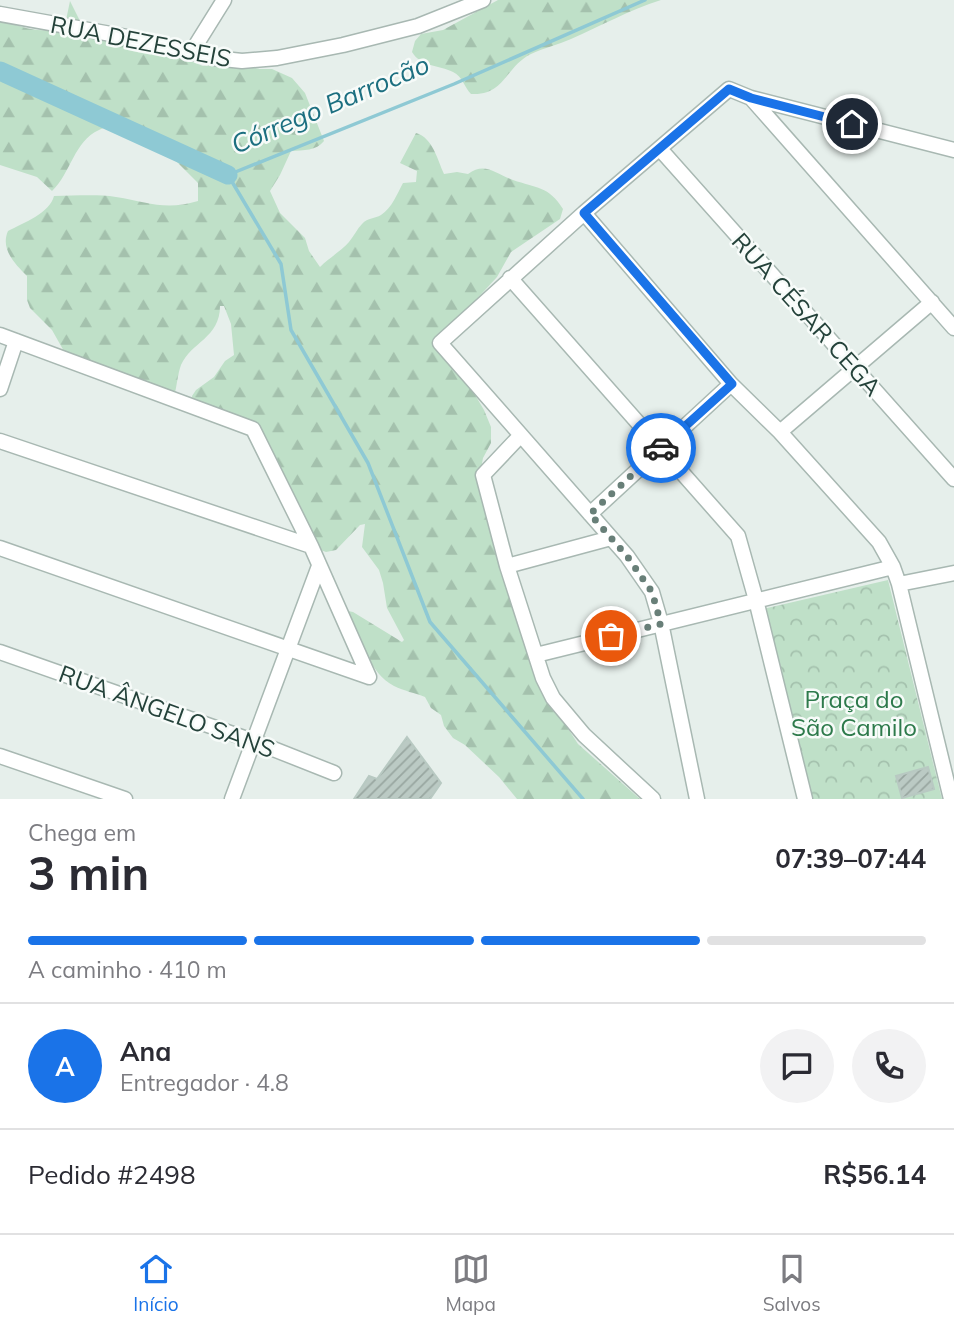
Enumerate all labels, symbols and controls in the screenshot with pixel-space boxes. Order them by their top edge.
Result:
street label: RUA DEZESSEIS [48,9,234,73]
water label: Córrego Barrocão [226,47,434,161]
pin [822,94,882,154]
icon: home [833,105,871,143]
street label: RUA CÉSAR CEGA [726,226,888,402]
courier [626,413,696,483]
icon: car [642,429,680,467]
pin [581,606,641,666]
icon: bag [592,617,630,655]
street label: RUA ÂNGELO SANS [55,658,279,764]
park label: Praça do São Camilo [791,684,917,742]
text: Chega em [28,818,136,847]
text: 07:39–07:44 [775,842,926,875]
text: 3 min [28,844,149,902]
text: A caminho · 410 m [28,955,227,984]
button: chat [760,1029,834,1103]
button: phone [852,1029,926,1103]
text: Ana [120,1035,171,1068]
text: A [55,1050,75,1083]
text: Entregador · 4.8 [120,1068,289,1097]
text: Pedido #2498 [28,1158,196,1191]
text: R$56.14 [823,1158,926,1191]
tab: Início [133,1250,179,1316]
tab: Mapa [445,1250,496,1316]
tab: Salvos [763,1250,821,1316]

